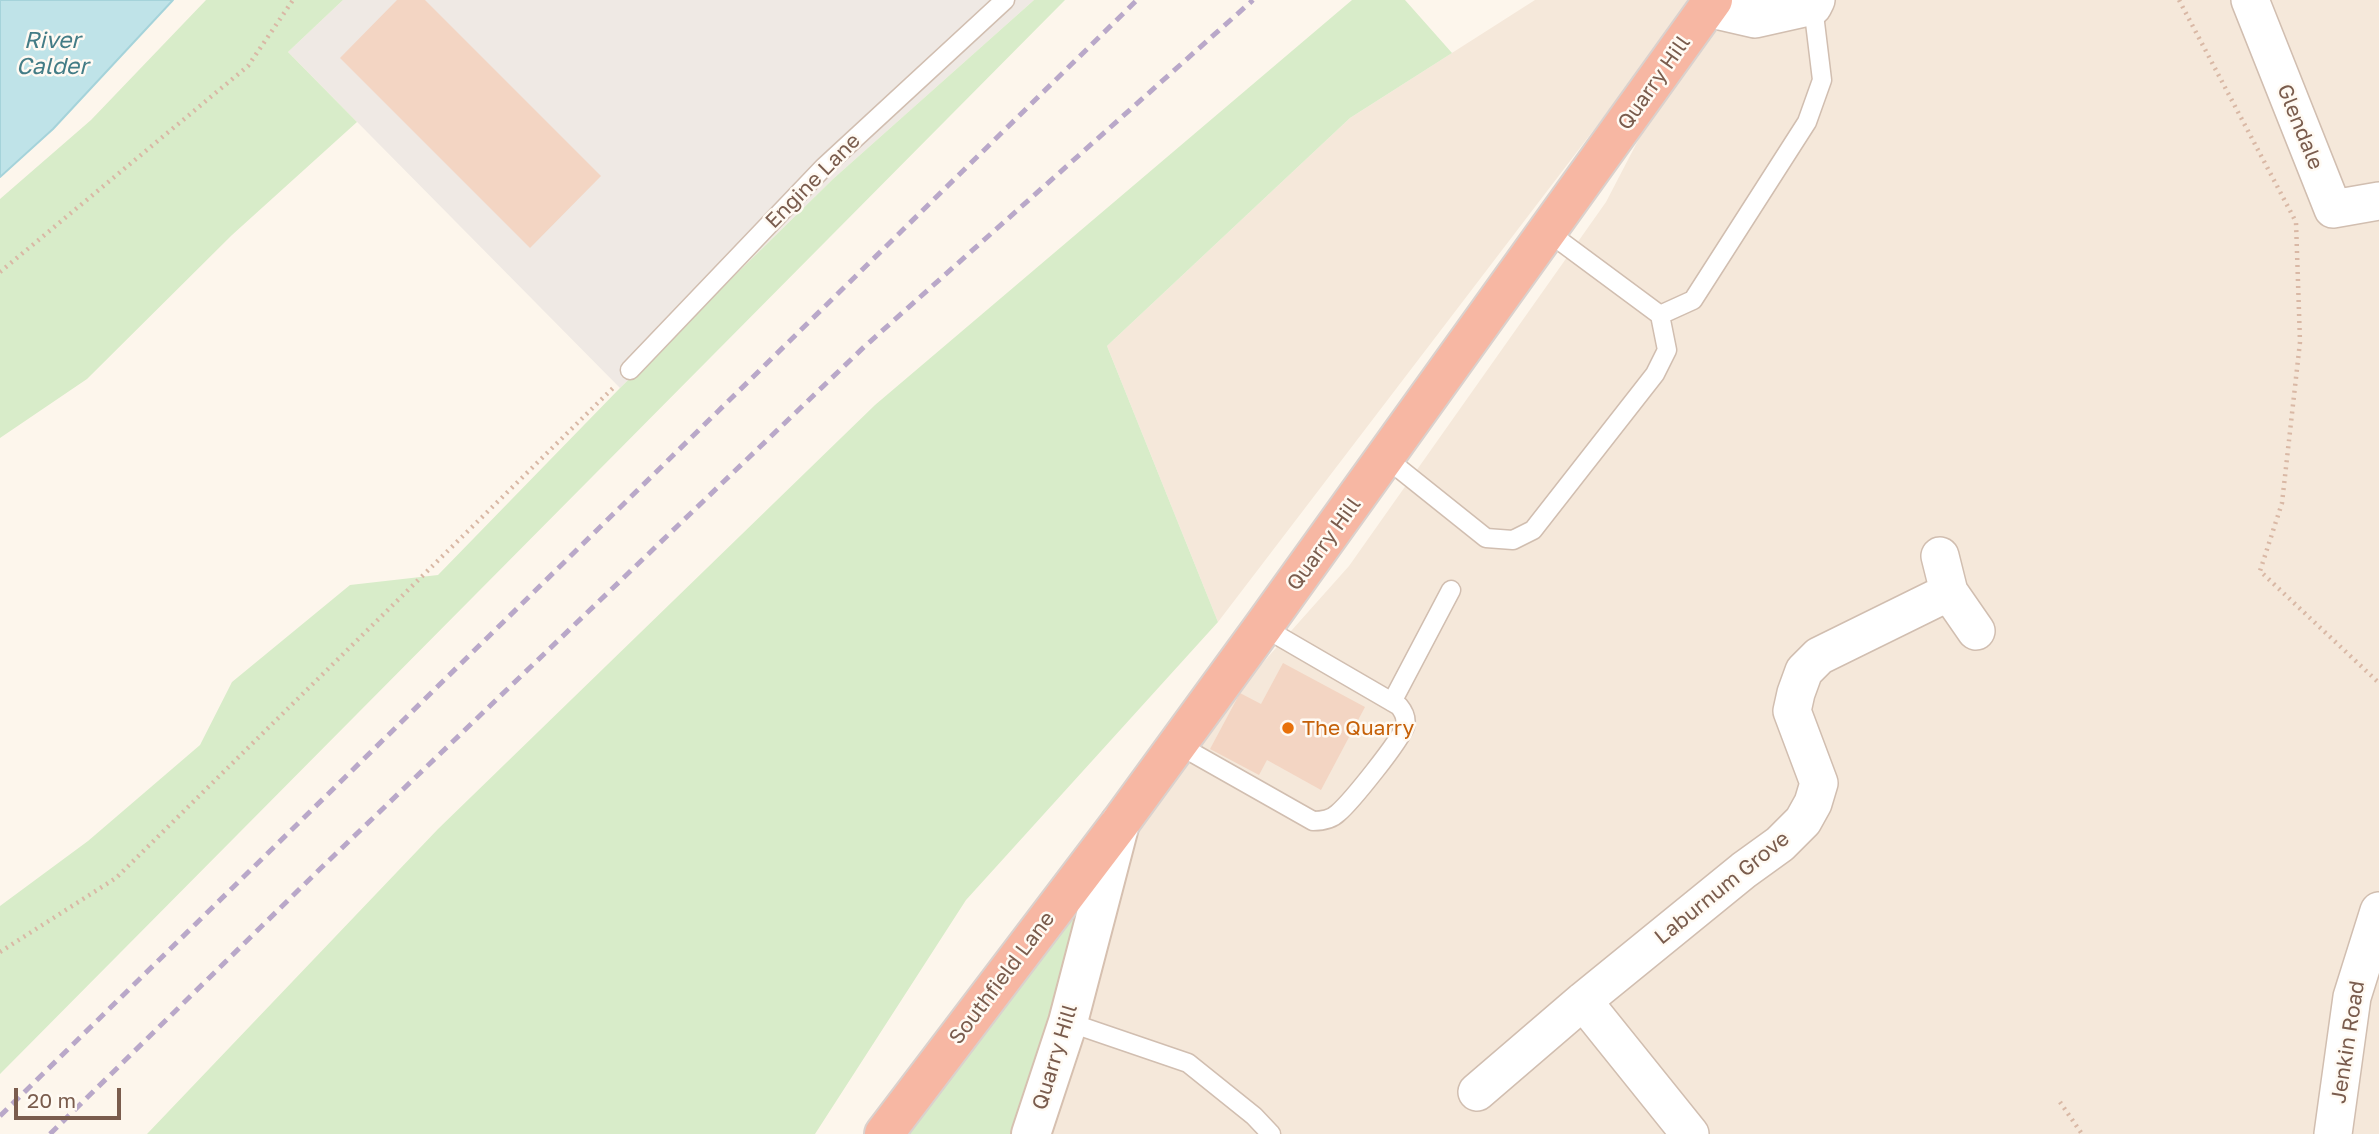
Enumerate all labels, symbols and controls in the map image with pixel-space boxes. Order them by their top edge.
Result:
water label: River Calder [16,27,88,81]
street label: Quarry Hill [1612,31,1696,135]
street label: Glendale [2271,81,2329,173]
street label: Engine Lane [760,128,866,234]
street label: Quarry Hill [1282,492,1366,596]
place label: The Quarry [1302,715,1414,741]
marker: The Quarry [1280,720,1296,736]
street label: Laburnum Grove [1650,826,1794,950]
street label: Southfield Lane [944,907,1060,1049]
street label: Jenkin Road [2326,979,2370,1105]
street label: Quarry Hill [1027,1001,1083,1113]
scale bar [18,1074,124,1118]
text: 20 m [27,1087,76,1113]

